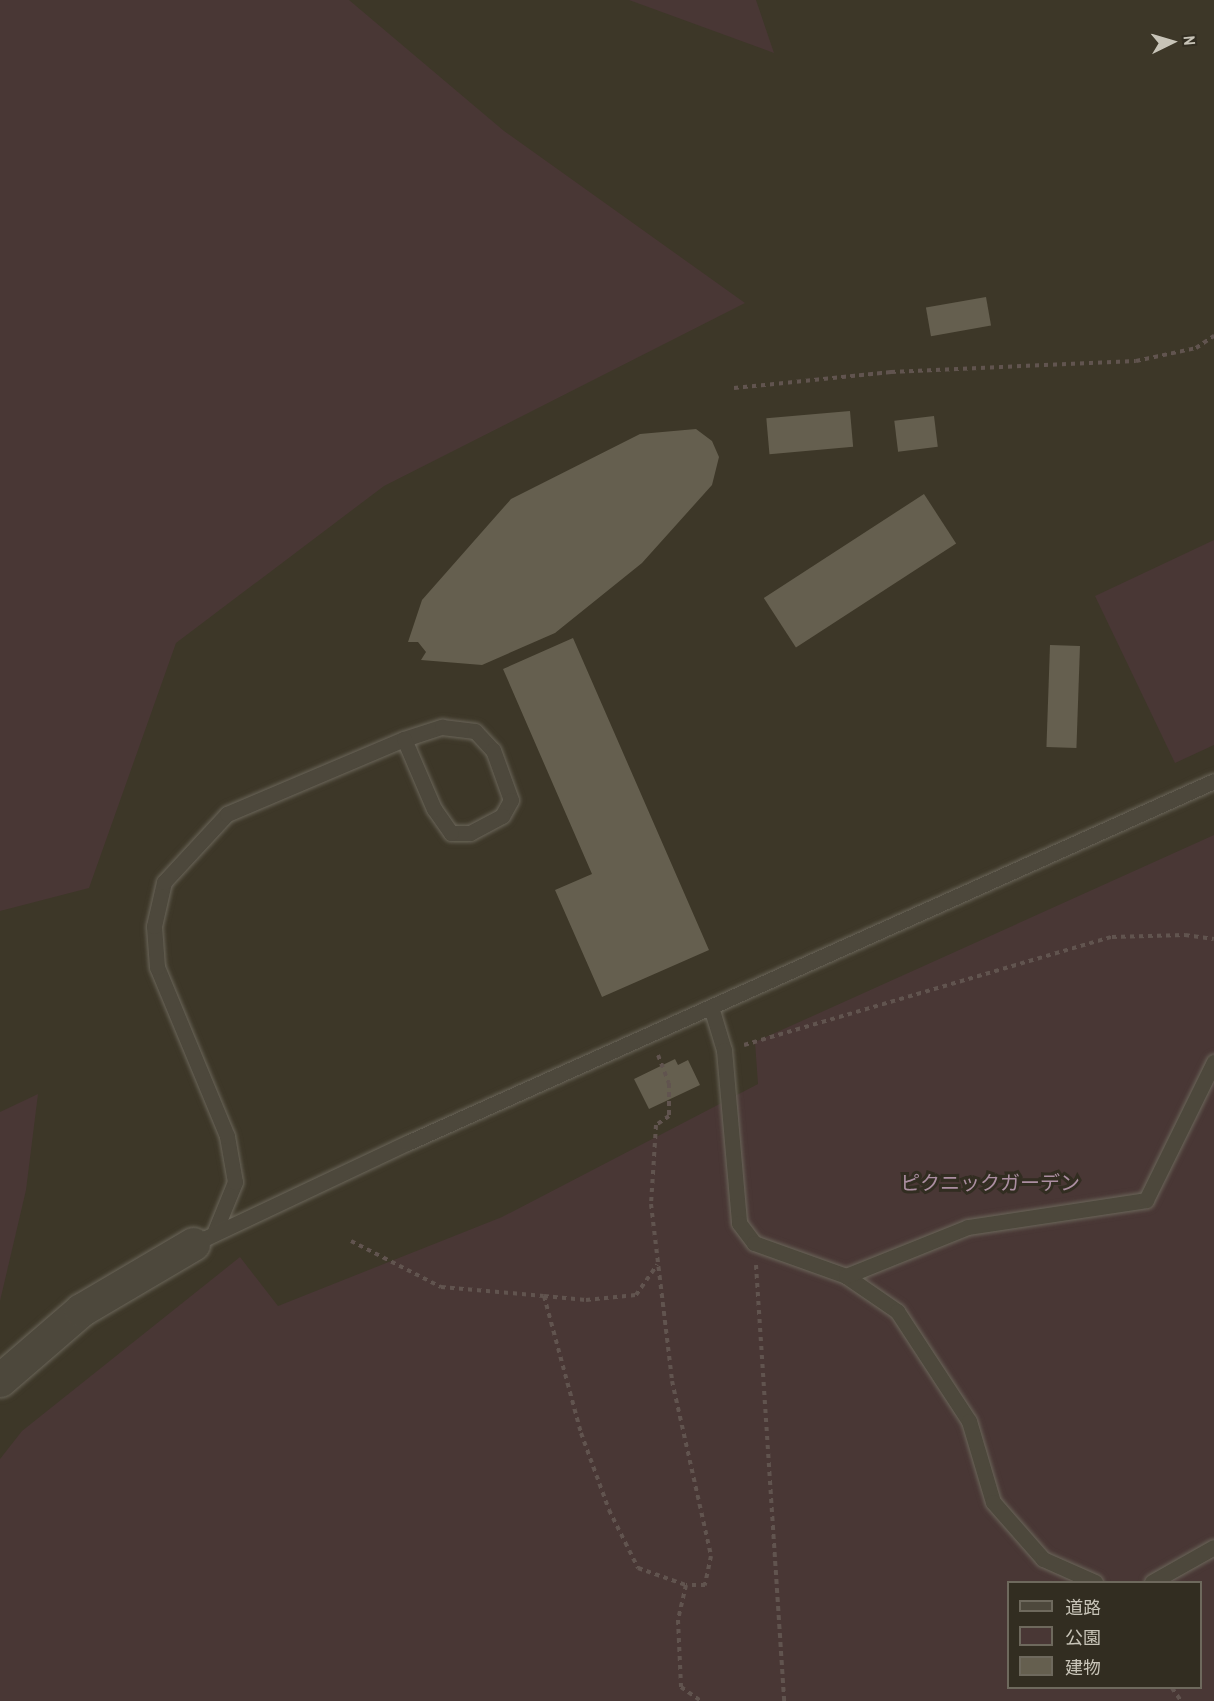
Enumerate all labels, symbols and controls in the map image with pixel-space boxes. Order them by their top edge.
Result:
north arrow [1142,12,1202,72]
text: N [1179,35,1201,46]
park label: ピクニックガーデン [900,1170,1080,1194]
legend [1007,1581,1202,1689]
text: 道路 [1065,1595,1101,1620]
text: 公園 [1065,1625,1101,1650]
text: 建物 [1065,1655,1101,1680]

